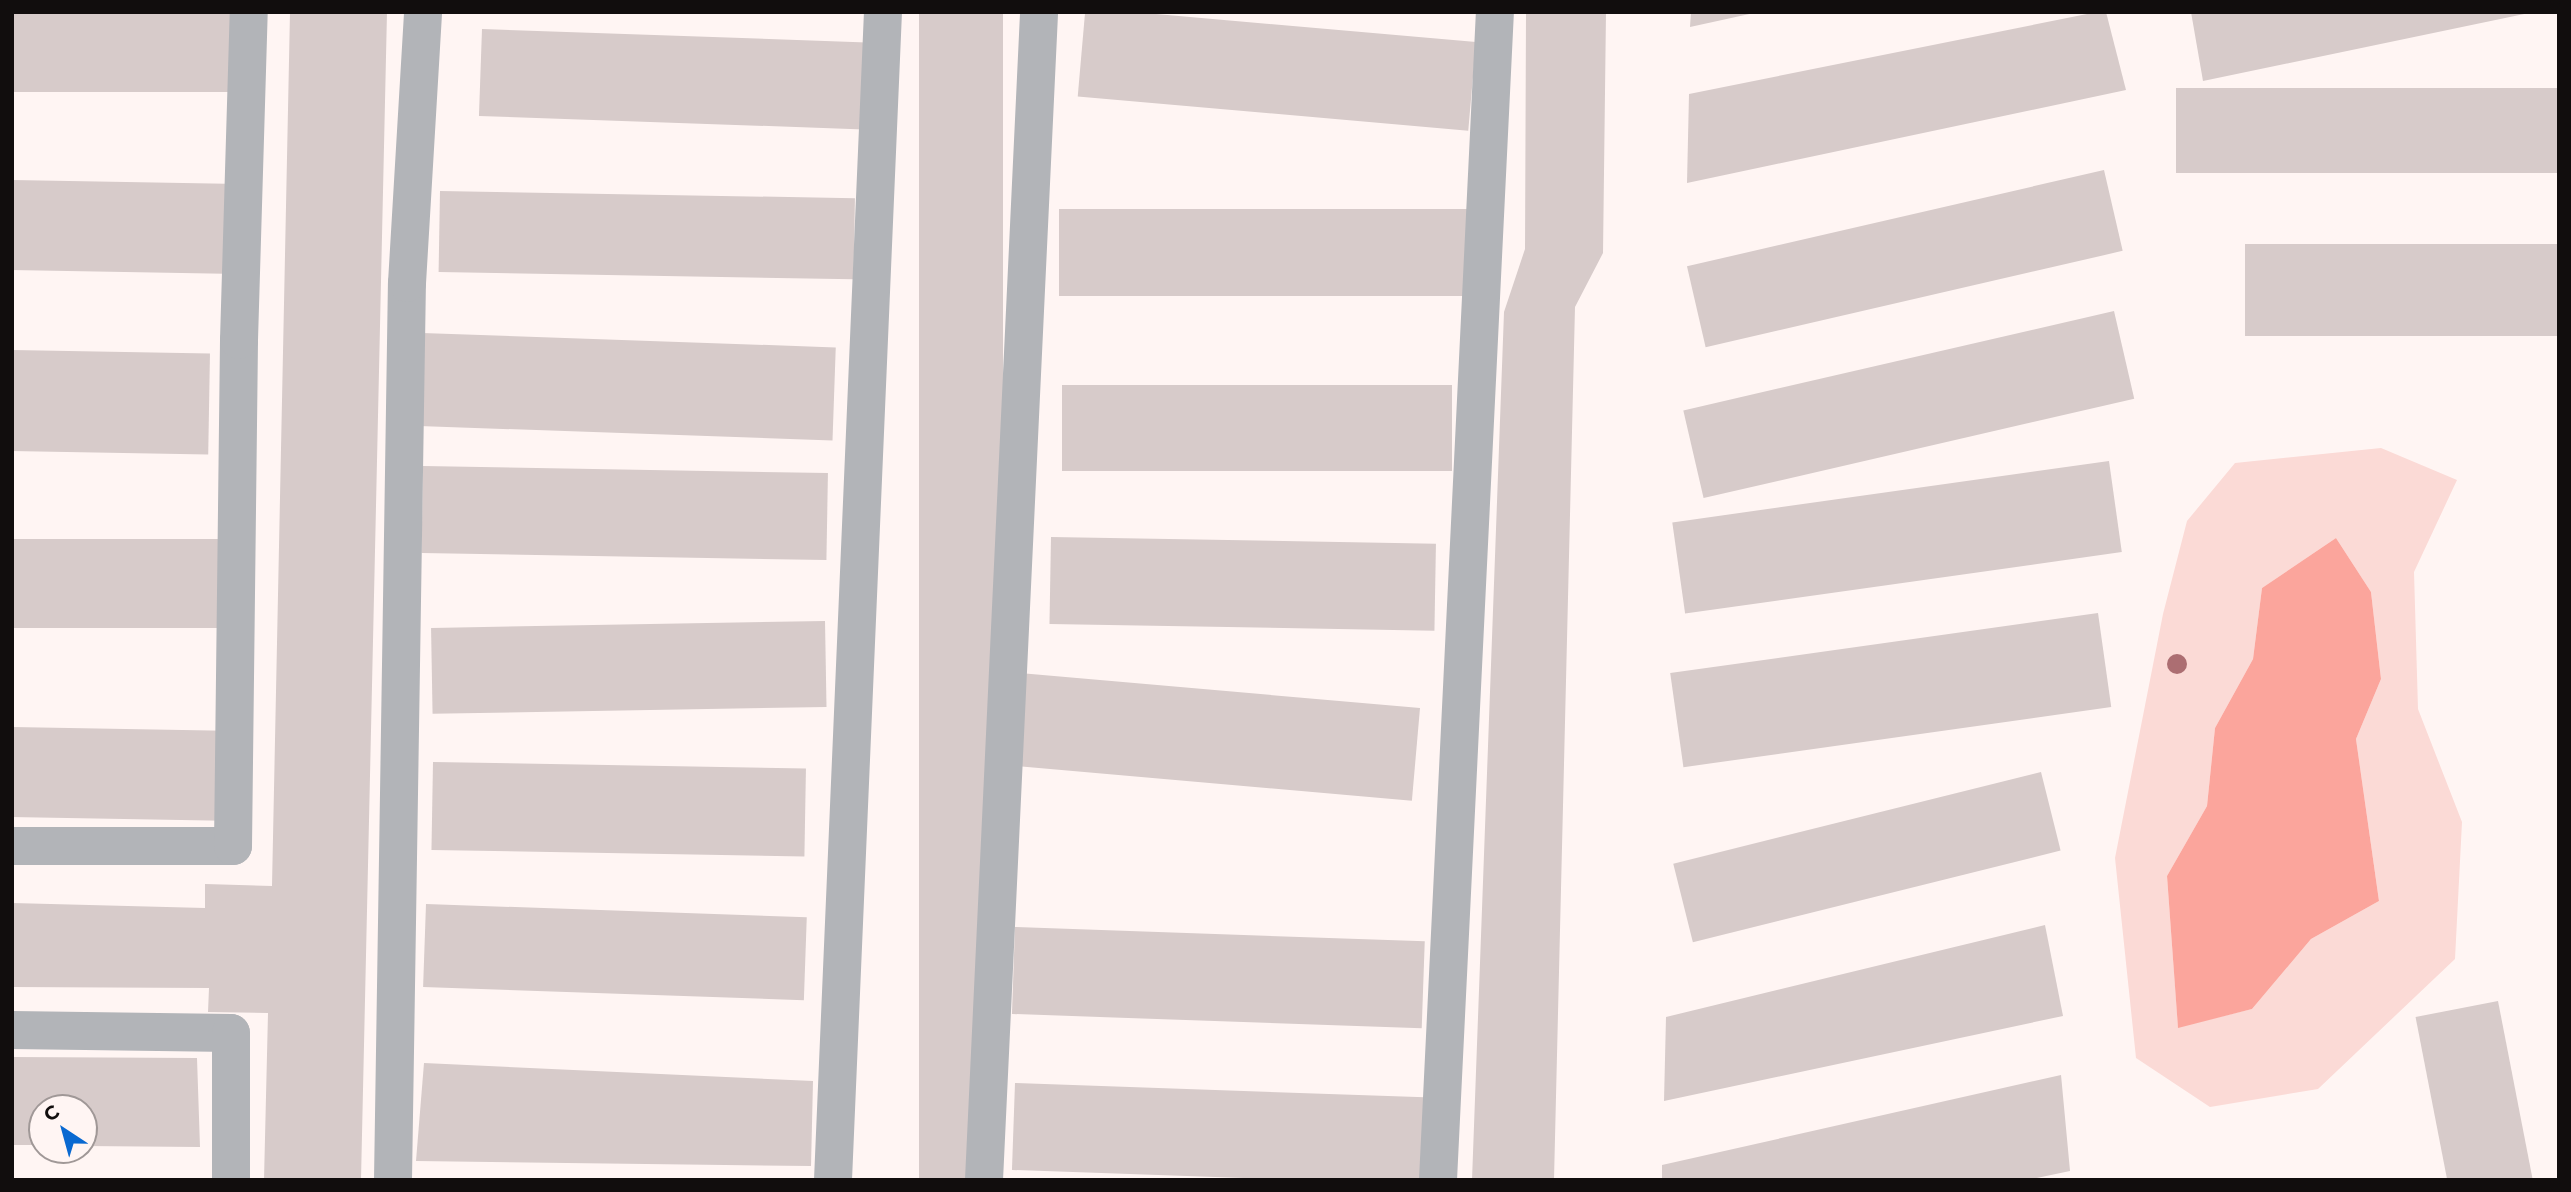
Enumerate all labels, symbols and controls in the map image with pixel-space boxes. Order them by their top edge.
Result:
north arrow [28,1094,98,1164]
text: С [39,1100,64,1127]

